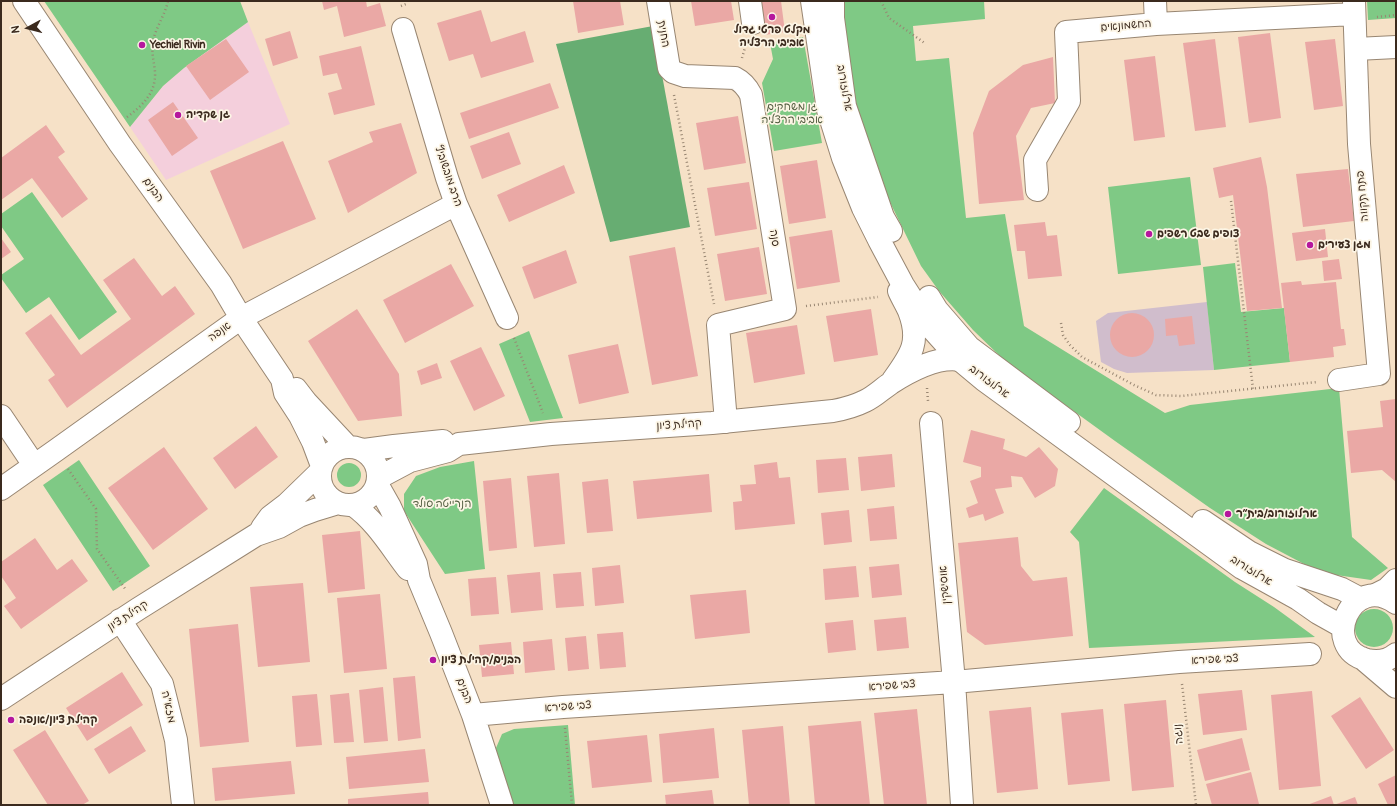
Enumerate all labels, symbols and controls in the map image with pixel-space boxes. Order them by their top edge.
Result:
north arrow [8,8,48,48]
marker: מקלט פרטי גדול אביבי הרצליה [767,12,777,22]
street label: החשמונאים [1100,17,1152,35]
street label: החנית [654,19,672,49]
place label: מקלט פרטי גדול אביבי הרצליה [734,23,810,49]
text: N [9,25,22,34]
place label: Yechiel Rivin [150,38,206,52]
marker: Yechiel Rivin [137,40,147,50]
street label: ארלוזורוב [833,64,855,112]
park label: גן משחקים אביבי הרצליה [761,100,823,126]
place label: גן שקדיה [186,108,230,122]
marker: גן שקדיה [173,110,183,120]
street label: הרב מובשוביץ [431,144,465,208]
street label: פתח תקווה [1354,170,1372,222]
street label: הבנים [140,175,166,205]
place label: צופים שבט רשפים [1157,227,1239,241]
street label: סנה [766,228,782,248]
marker: צופים שבט רשפים [1144,229,1154,239]
place label: מגן צעירים [1318,238,1371,252]
marker: מגן צעירים [1305,240,1315,250]
street label: אנפה [206,319,234,345]
street label: ארלוזורוב [966,363,1012,401]
street label: קהילת ציון [656,417,702,433]
park label: הנרייטה סולד [413,497,471,511]
place label: ארלוזורוב/בית״ר [1236,507,1317,521]
marker: ארלוזורוב/בית״ר [1223,509,1233,519]
street label: ארלוזורוב [1228,553,1274,589]
street label: אוסישקין [937,565,953,605]
street label: קהילת ציון [105,598,151,634]
street label: צבי שפירא [1191,652,1239,668]
place label: הבנים/קהילת ציון [441,653,521,667]
marker: הבנים/קהילת ציון [428,655,438,665]
street label: הבנים [453,676,475,706]
street label: צבי שפירא [868,678,916,694]
street label: מזא"ה [158,690,178,724]
street label: צבי שפירא [544,699,592,715]
place label: קהילת ציון/אנפה [19,713,97,727]
marker: קהילת ציון/אנפה [6,715,16,725]
street label: נוגה [1171,723,1187,745]

